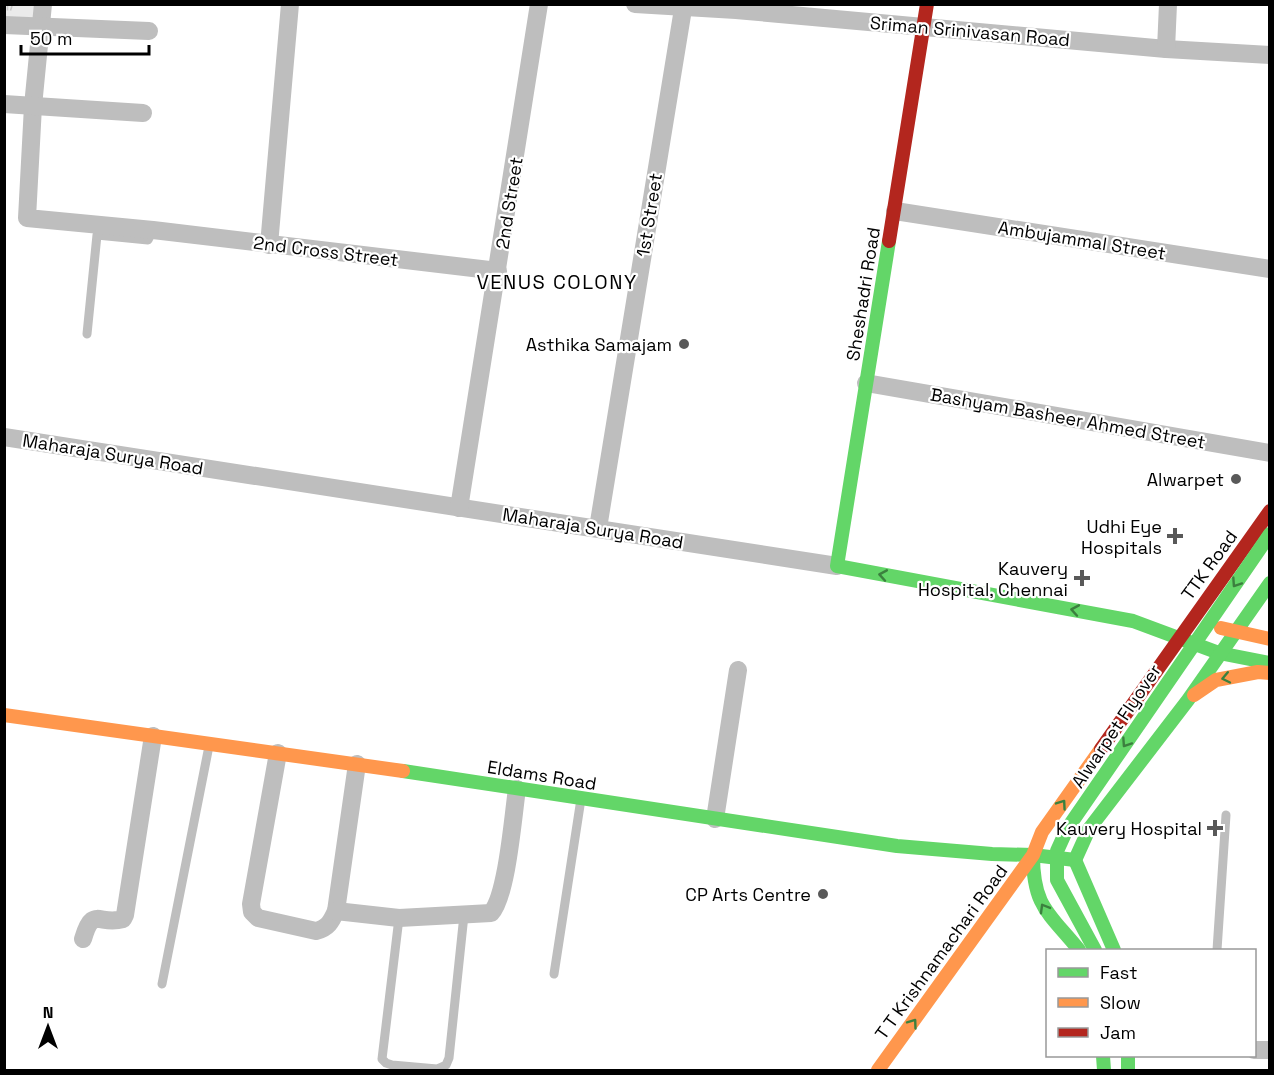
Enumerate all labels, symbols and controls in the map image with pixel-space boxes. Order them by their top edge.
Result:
street label: Sriman Srinivasan Road [869,11,1071,51]
scale bar [21,18,148,56]
text: 50 m [30,27,72,50]
street label: 2nd Street [490,155,528,251]
street label: 1st Street [631,171,667,259]
street label: Ambujammal Street [996,215,1168,265]
street label: Sheshadri Road [841,226,885,362]
street label: 2nd Cross Street [252,231,400,271]
district label: VENUS COLONY [476,269,638,295]
place label: Asthika Samajam [526,333,672,356]
marker: Asthika Samajam [677,337,691,351]
street label: Bashyam Basheer Ahmed Street [929,382,1207,454]
street label: Maharaja Surya Road [21,428,205,480]
place label: Alwarpet [1147,468,1224,491]
marker: Alwarpet [1229,472,1243,486]
street label: Maharaja Surya Road [501,502,685,554]
place label: Udhi Eye Hospitals [1081,515,1162,559]
street label: TTK Road [1176,525,1242,605]
marker: Udhi Eye Hospitals [1166,527,1184,545]
place label: Kauvery Hospital, Chennai [918,557,1068,601]
one-way arrow [879,569,888,581]
marker: Kauvery Hospital, Chennai [1073,569,1091,587]
one-way arrow [1232,576,1243,587]
one-way arrow [1070,604,1080,617]
street label: Alwarpet Flyover [1066,659,1166,792]
one-way arrow [1221,671,1231,684]
one-way arrow [1122,737,1133,748]
street label: Eldams Road [486,755,598,795]
one-way arrow [1055,800,1066,811]
place label: Kauvery Hospital [1056,817,1202,840]
marker: Kauvery Hospital [1206,819,1224,837]
street label: T T Krishnamachari Road [870,860,1012,1044]
place label: CP Arts Centre [685,883,811,906]
marker: CP Arts Centre [816,887,830,901]
one-way arrow [1040,904,1051,914]
legend [1046,949,1256,1057]
text: Fast [1100,961,1137,984]
text: Slow [1100,991,1141,1014]
north arrow [18,997,78,1057]
text: N [43,1002,53,1023]
one-way arrow [905,1018,916,1029]
text: Jam [1100,1021,1136,1044]

